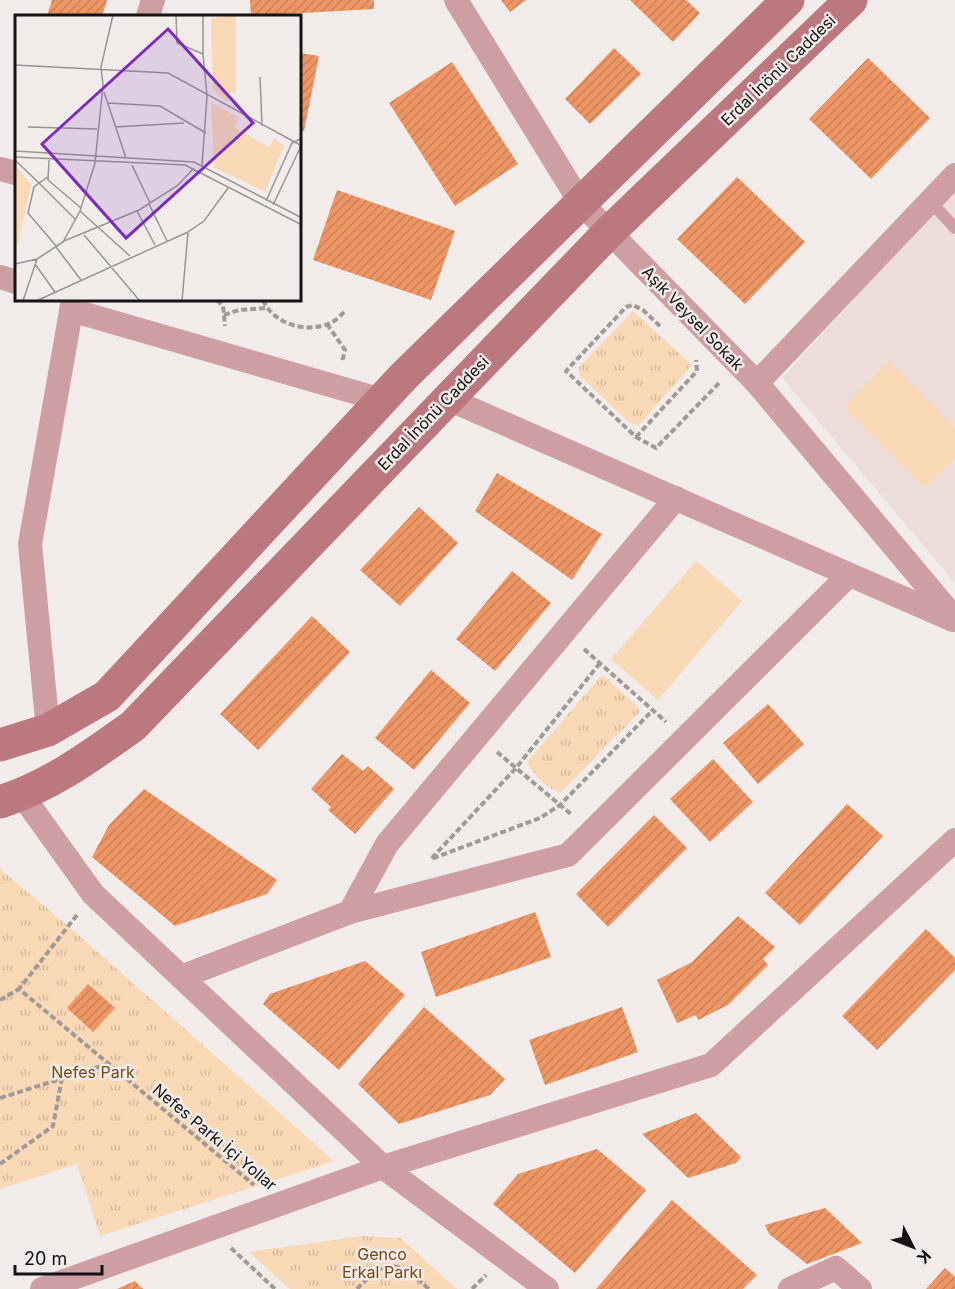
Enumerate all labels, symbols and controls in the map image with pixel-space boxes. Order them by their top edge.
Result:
street label: Erdal İnönü Caddesi [717,10,839,130]
inset map [15,15,302,302]
street label: Aşık Veysel Sokak [638,262,748,375]
street label: Erdal İnönü Caddesi [373,352,493,474]
park label: Nefes Park [51,1062,135,1082]
street label: Nefes Parkı İçi Yollar [149,1079,281,1195]
north arrow [883,1217,943,1277]
scale bar [15,1238,102,1276]
park label: Genco Erkal Parkı [342,1244,422,1282]
text: K [913,1246,935,1268]
text: 20 m [24,1248,67,1269]

